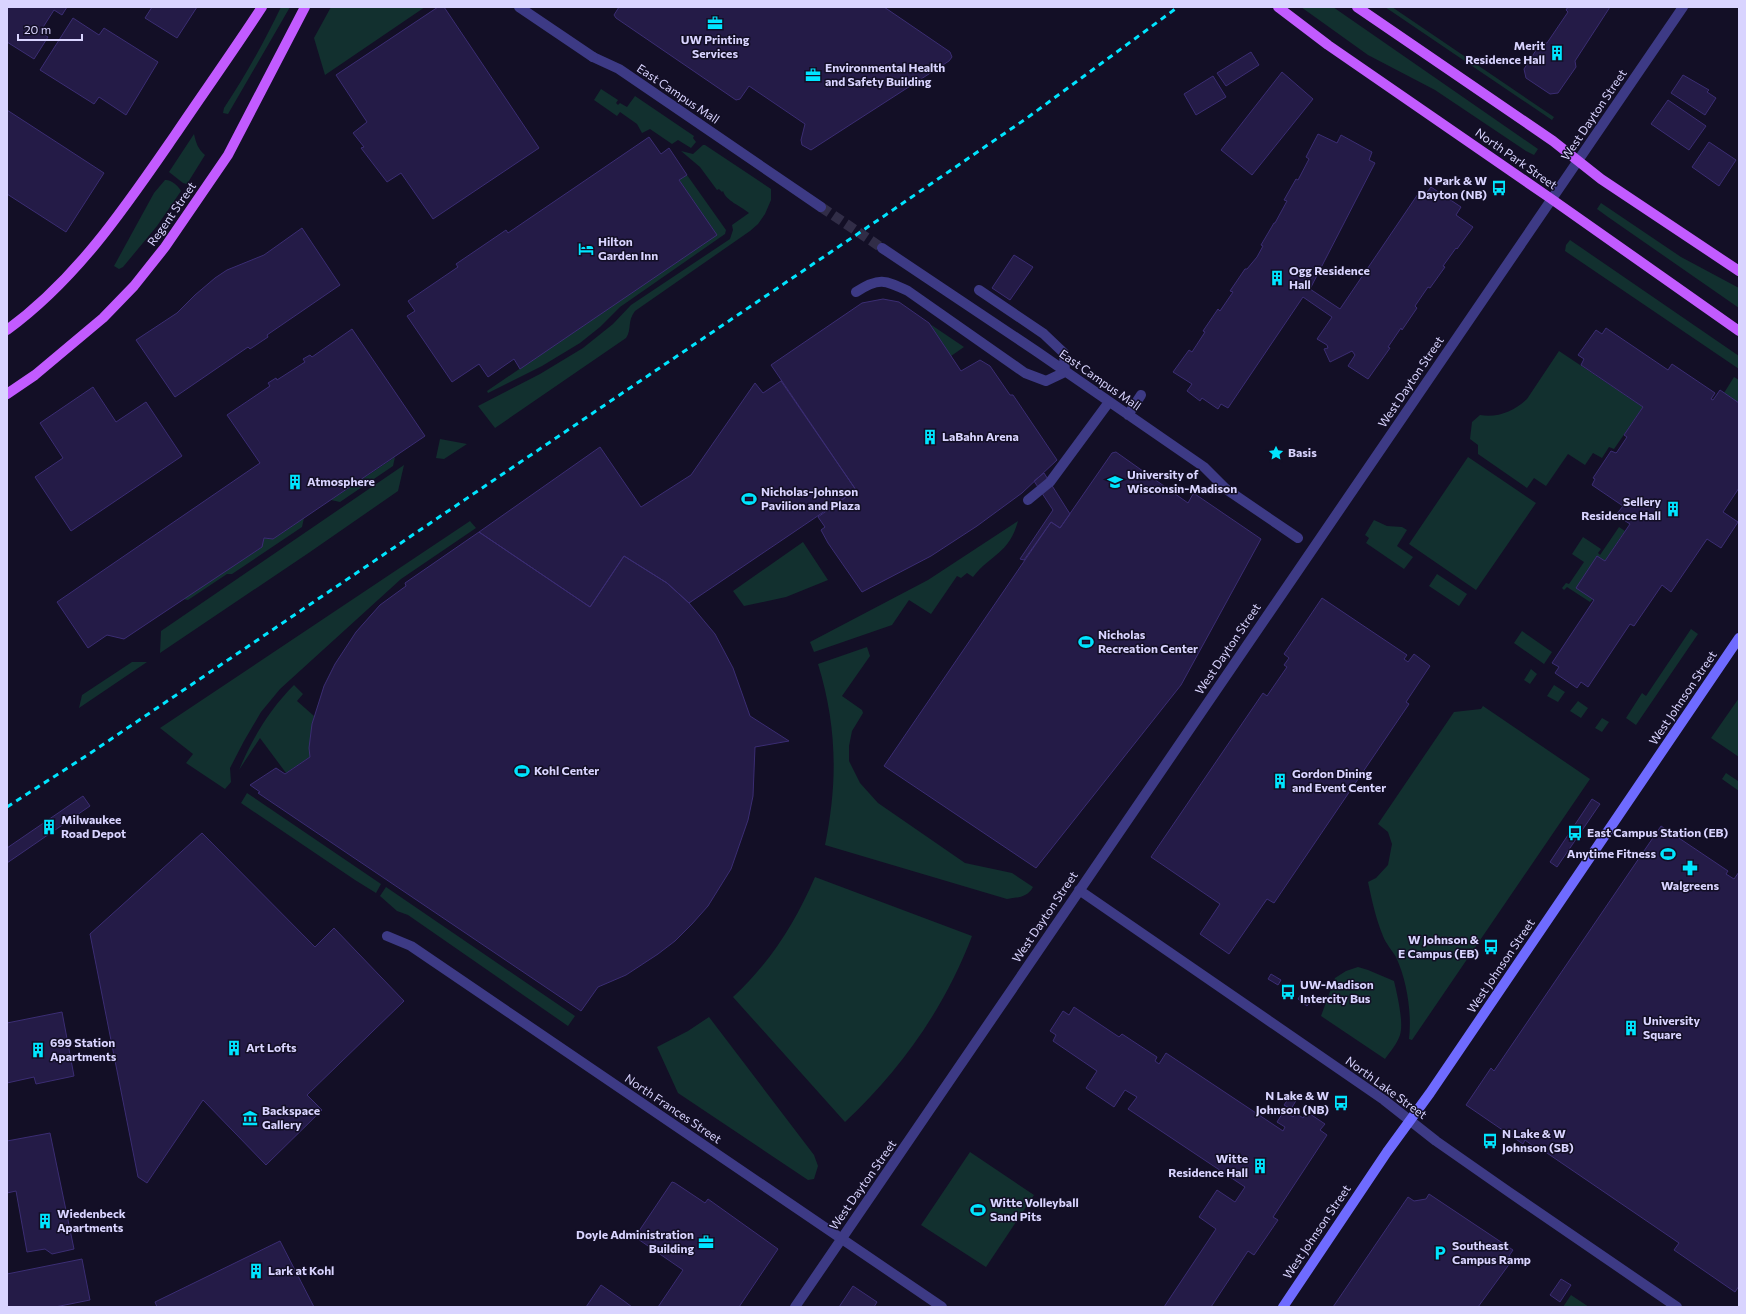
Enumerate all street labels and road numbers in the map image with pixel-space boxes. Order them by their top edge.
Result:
street label: East Campus Mall [635,60,722,126]
street label: West Dayton Street [1558,66,1629,163]
street label: North Park Street [1473,125,1560,192]
street label: Regent Street [144,179,198,248]
street label: West Dayton Street [1375,333,1446,430]
street label: East Campus Mall [1057,346,1144,413]
street label: West Dayton Street [1192,600,1263,697]
street label: West Johnson Street [1645,648,1720,748]
street label: West Dayton Street [1009,868,1080,965]
street label: West Johnson Street [1463,916,1538,1016]
street label: North Lake Street [1343,1053,1430,1121]
street label: North Frances Street [623,1071,725,1146]
street label: West Dayton Street [826,1137,899,1232]
street label: West Johnson Street [1279,1182,1354,1282]

